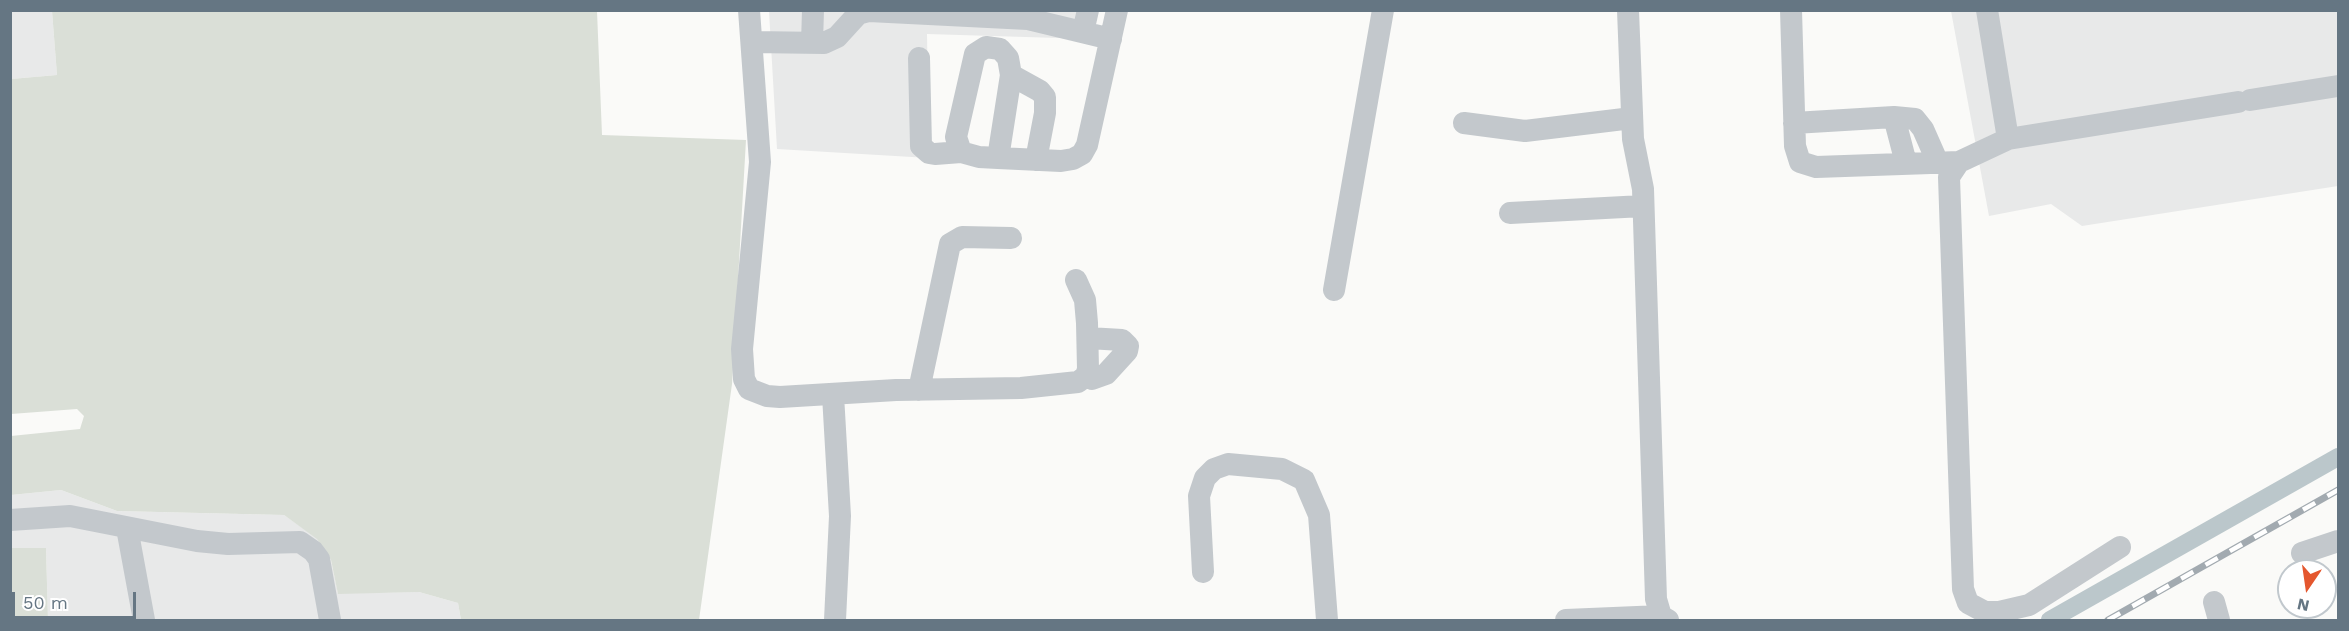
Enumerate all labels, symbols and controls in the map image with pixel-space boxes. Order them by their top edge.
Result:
north arrow [2277,559,2337,619]
scale bar [15,580,140,618]
text: 50 m [23,592,68,613]
text: N [2295,594,2311,616]

